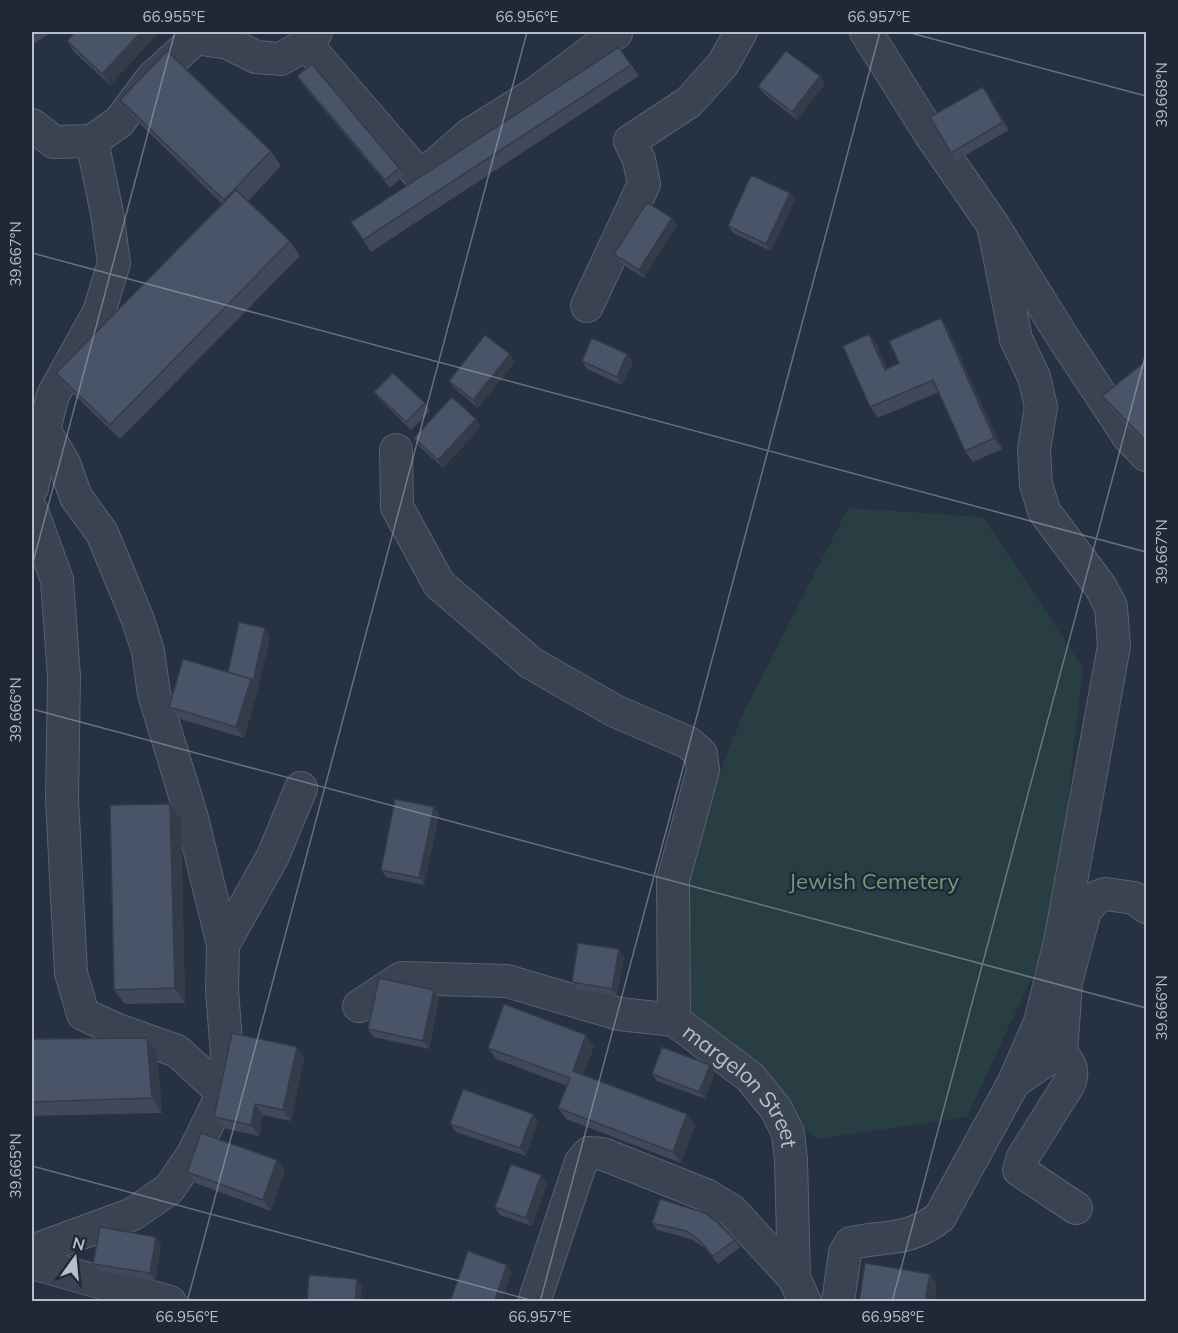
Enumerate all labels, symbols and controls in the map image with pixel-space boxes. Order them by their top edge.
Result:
text: 66.955°E [143,7,206,26]
text: 66.956°E [496,7,559,26]
text: 66.957°E [848,7,911,26]
text: 39.668°N [1152,62,1171,128]
text: 39.667°N [6,221,25,287]
text: 39.667°N [1152,519,1171,585]
text: 39.666°N [6,677,25,743]
park label: Jewish Cemetery [789,867,960,895]
text: 39.666°N [1152,975,1171,1041]
street label: margelon Street [677,1018,804,1149]
text: 39.665°N [6,1133,25,1199]
north arrow [45,1228,105,1288]
text: N [70,1232,87,1255]
text: 66.956°E [156,1307,219,1326]
text: 66.957°E [509,1307,572,1326]
text: 66.958°E [862,1307,925,1326]

